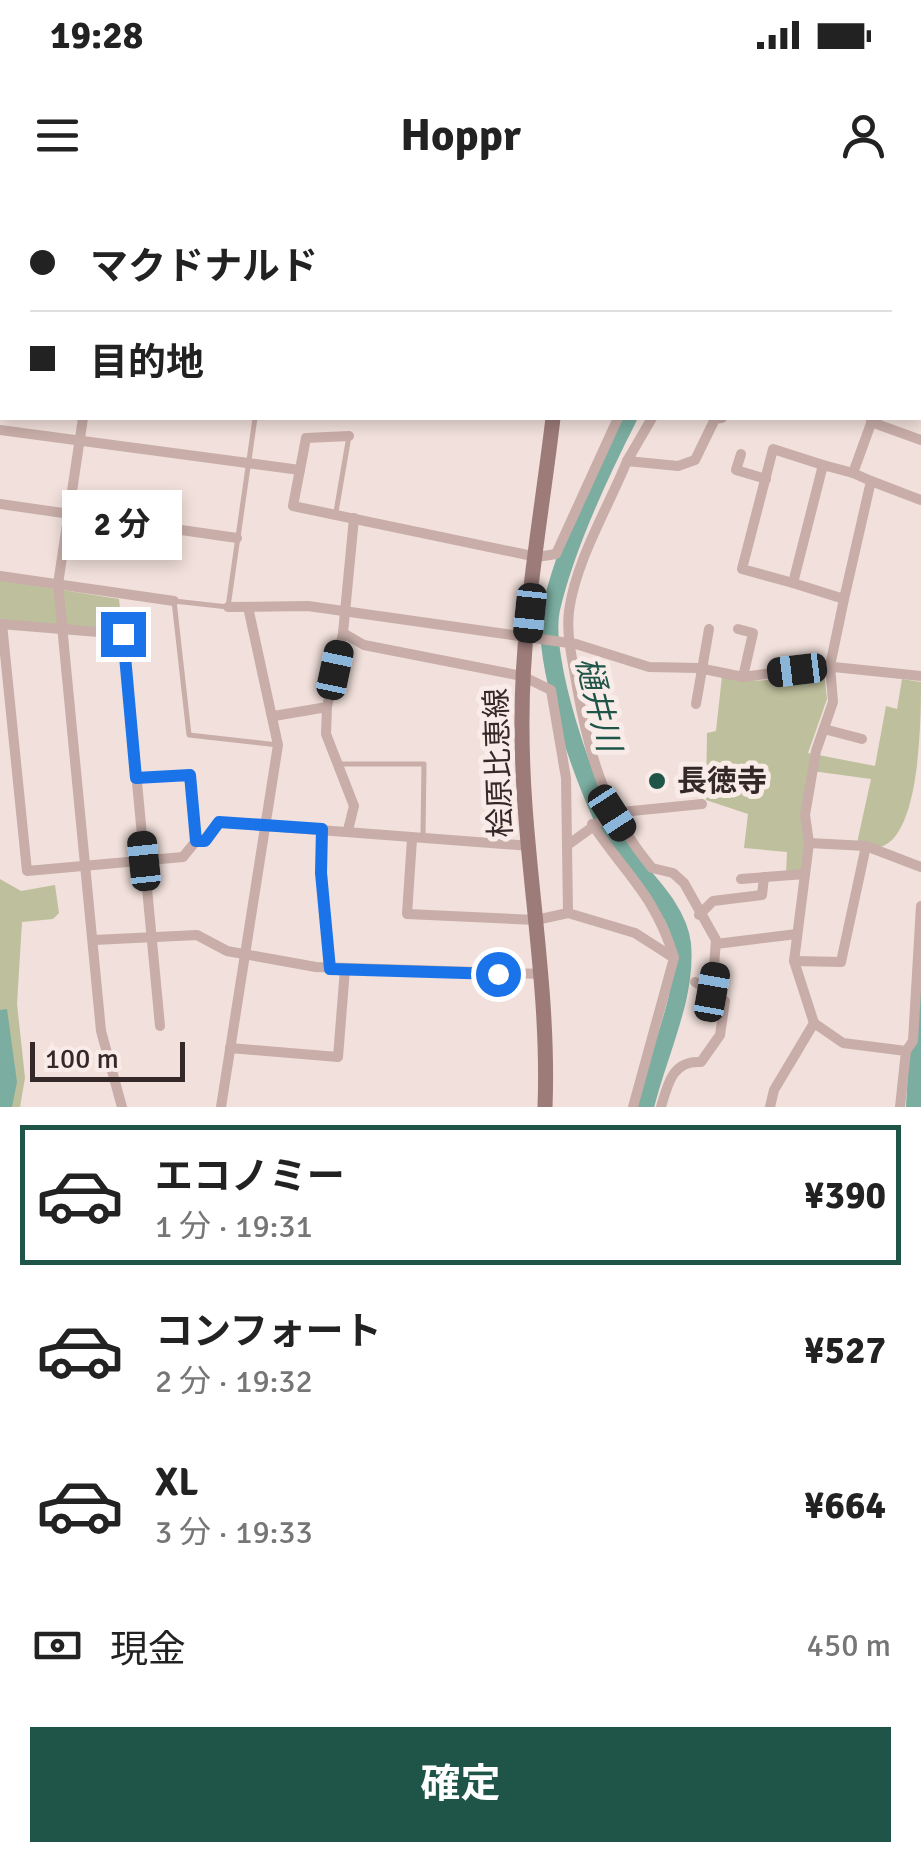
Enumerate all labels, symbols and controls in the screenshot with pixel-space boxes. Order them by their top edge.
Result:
text: 19:28 [50,12,143,59]
icon: menu [30,108,85,163]
text: Hoppr [400,108,521,163]
icon: person [836,108,891,163]
text: マクドナルド [90,243,318,290]
text: 目的地 [90,339,204,386]
callout: 2 分 [63,489,183,559]
text: 2 分 [94,505,150,544]
car [512,582,548,644]
route end [101,612,146,657]
car [314,638,356,702]
car [765,651,829,689]
water label: 樋井川 [567,653,629,758]
street label: 桧原比恵線 [478,687,520,839]
place label: 長徳寺 [677,763,767,800]
marker: 長徳寺 [646,770,668,792]
car [583,780,641,846]
car [126,830,162,892]
route start [476,952,521,997]
car [692,960,732,1024]
scale bar [30,1037,185,1081]
text: 100 m [45,1042,119,1076]
icon: car [35,1150,125,1240]
text: エコノミー [155,1153,345,1200]
text: ¥390 [804,1172,886,1219]
text: 1 分 · 19:31 [155,1207,313,1246]
icon: car [35,1305,125,1395]
text: コンフォート [155,1308,382,1355]
text: ¥527 [804,1327,886,1374]
text: 2 分 · 19:32 [155,1362,313,1401]
text: XL [155,1459,198,1506]
icon: car [35,1460,125,1550]
text: ¥664 [804,1482,886,1529]
text: 3 分 · 19:33 [155,1513,313,1552]
icon: cash [30,1618,85,1673]
text: 現金 [110,1626,186,1673]
text: 450 m [807,1626,891,1665]
button: 確定 [30,1727,891,1842]

